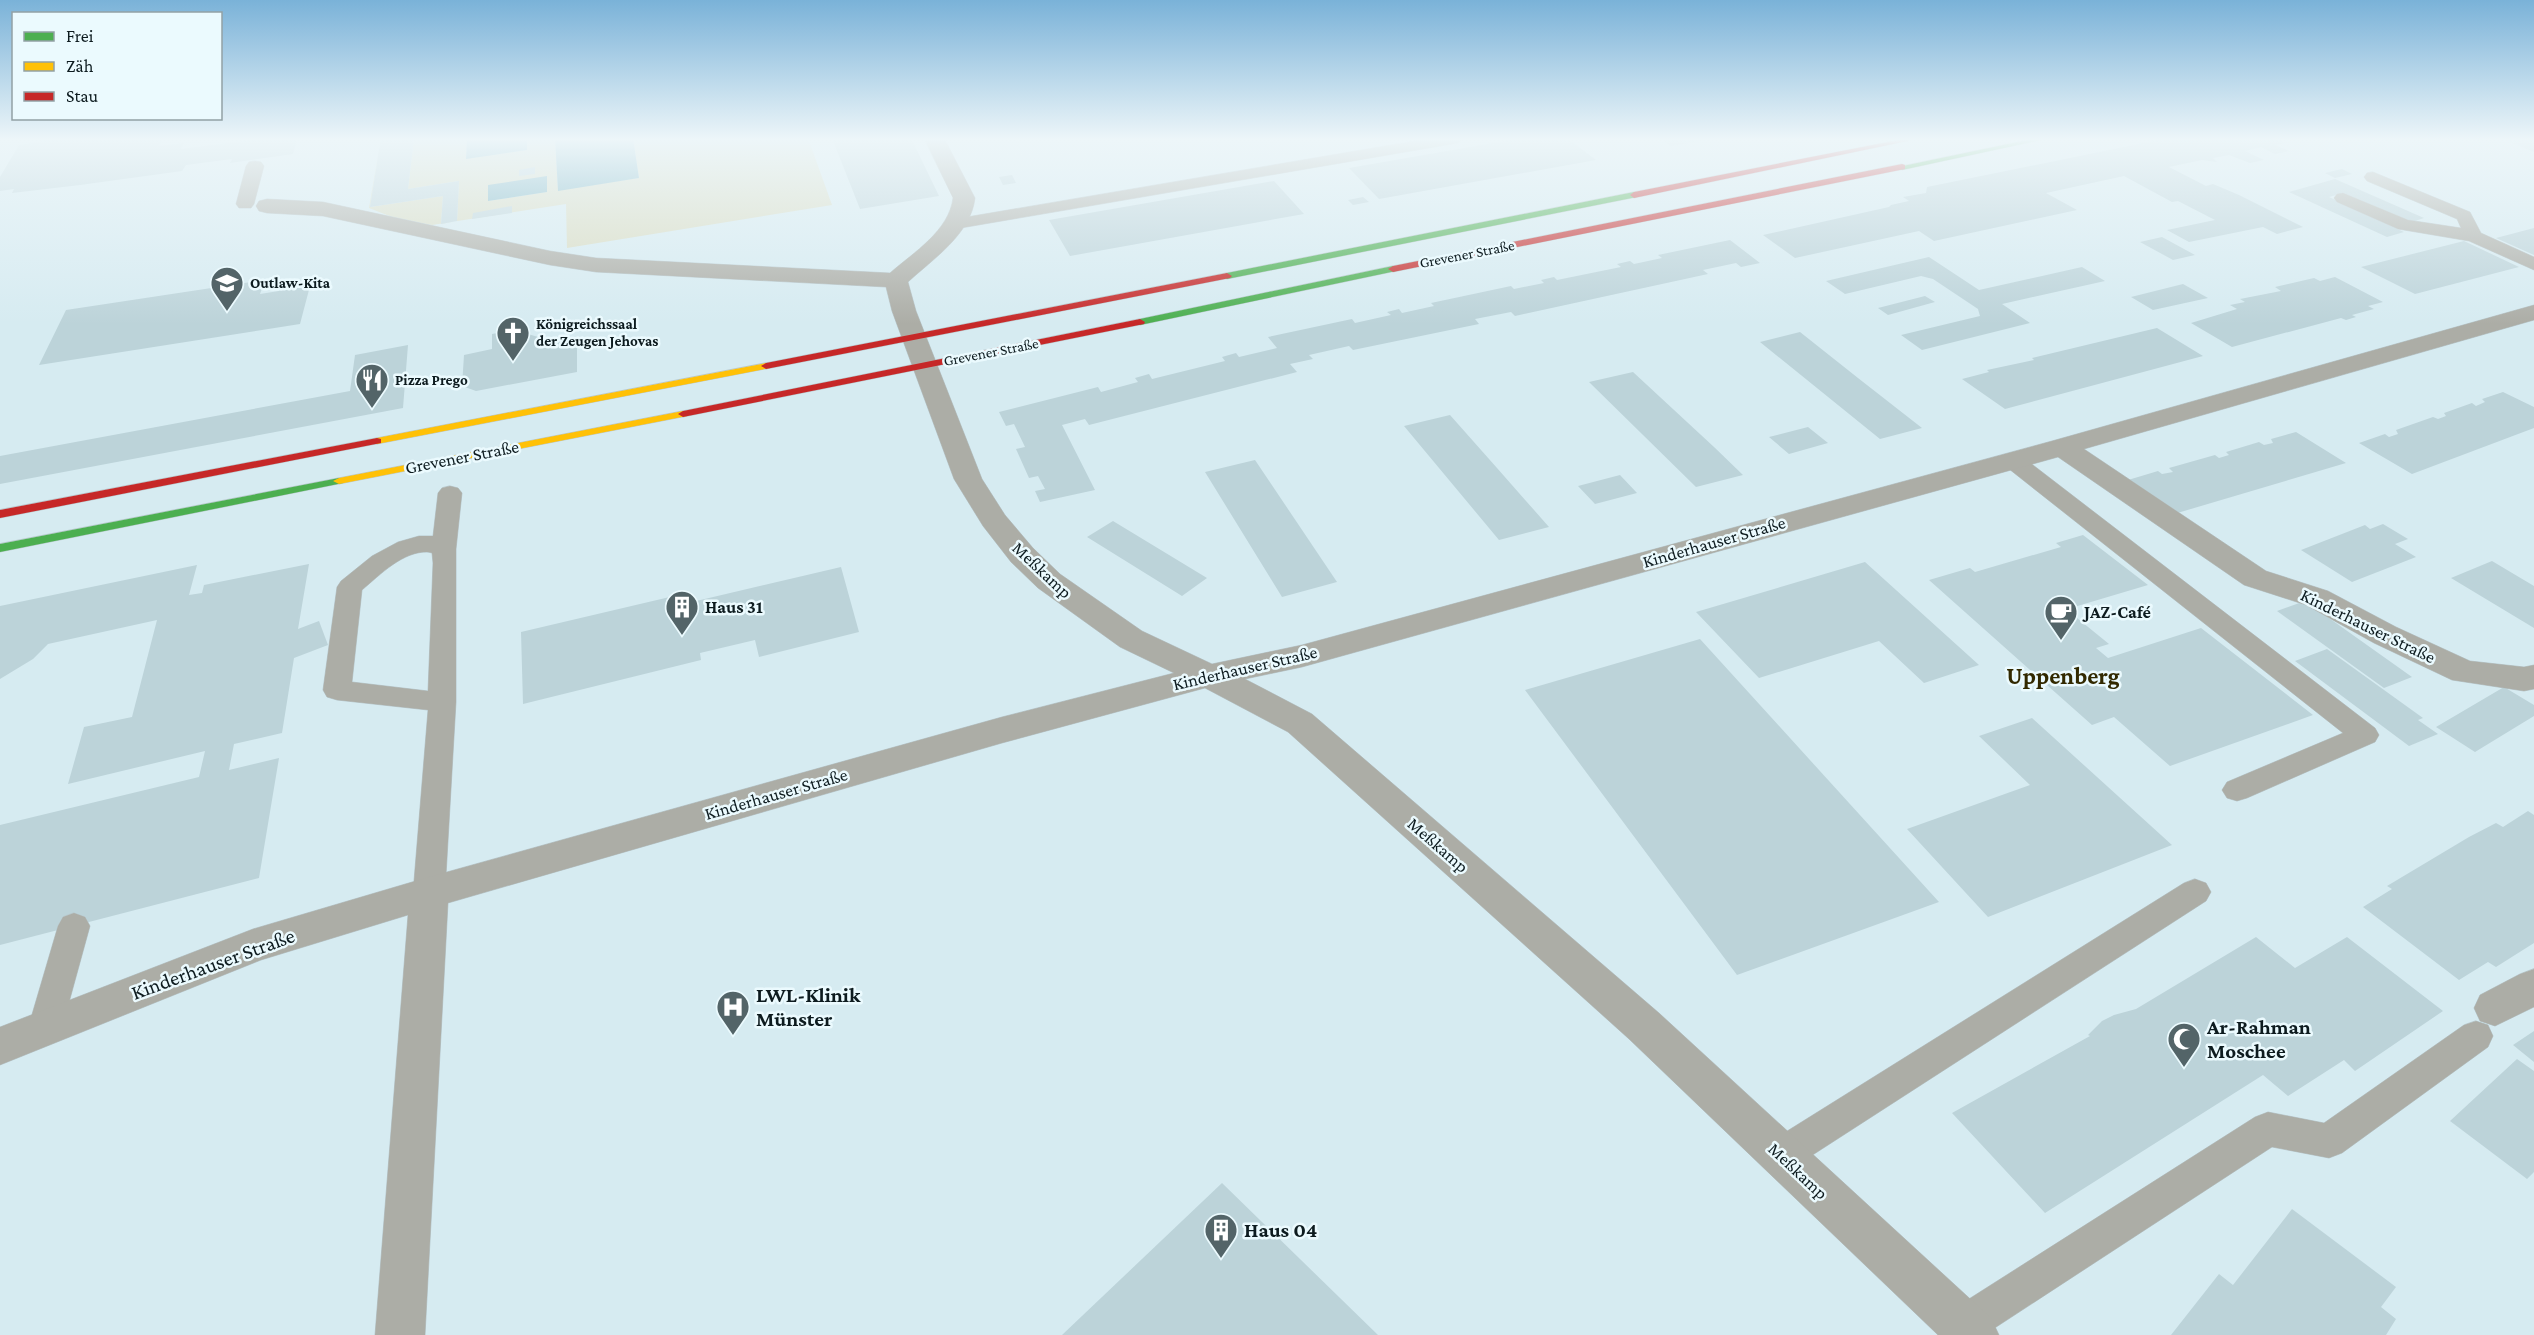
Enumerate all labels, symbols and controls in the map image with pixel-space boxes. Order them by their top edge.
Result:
legend [12,12,222,120]
text: Frei [66,26,94,46]
text: Zäh [66,56,94,76]
text: Stau [66,86,99,106]
street label: Grevener Straße [1418,237,1516,271]
school or university icon: Outlaw-Kita [209,265,245,312]
place label: Outlaw-Kita [250,275,331,291]
church icon: Königreichssaal der Zeugen Jehovas [495,315,531,362]
place label: Königreichssaal der Zeugen Jehovas [536,316,658,349]
street label: Grevener Straße [942,335,1040,369]
restaurant icon: Pizza Prego [354,362,390,409]
place label: Pizza Prego [395,372,468,388]
street label: Grevener Straße [403,436,521,478]
street label: Kinderhauser Straße [1640,512,1788,572]
street label: Meßkamp [1008,538,1076,602]
street label: Kinderhauser Straße [2297,585,2439,667]
building icon: Haus 31 [664,589,700,636]
cafe icon: JAZ-Café [2043,594,2079,641]
place label: Haus 31 [705,597,763,617]
place label: JAZ-Café [2082,602,2151,622]
street label: Kinderhauser Straße [1171,642,1319,694]
district label: Uppenberg [2006,662,2120,689]
street label: Kinderhauser Straße [702,764,850,824]
street label: Meßkamp [1404,813,1472,877]
street label: Kinderhauser Straße [128,923,298,1005]
place label: LWL-Klinik Münster [756,983,861,1031]
hospital icon: LWL-Klinik Münster [715,989,751,1036]
place label: Ar-Rahman Moschee [2206,1015,2311,1063]
mosque icon: Ar-Rahman Moschee [2166,1021,2202,1068]
street label: Meßkamp [1764,1139,1832,1203]
building icon: Haus 04 [1203,1212,1239,1259]
place label: Haus 04 [1244,1218,1317,1242]

